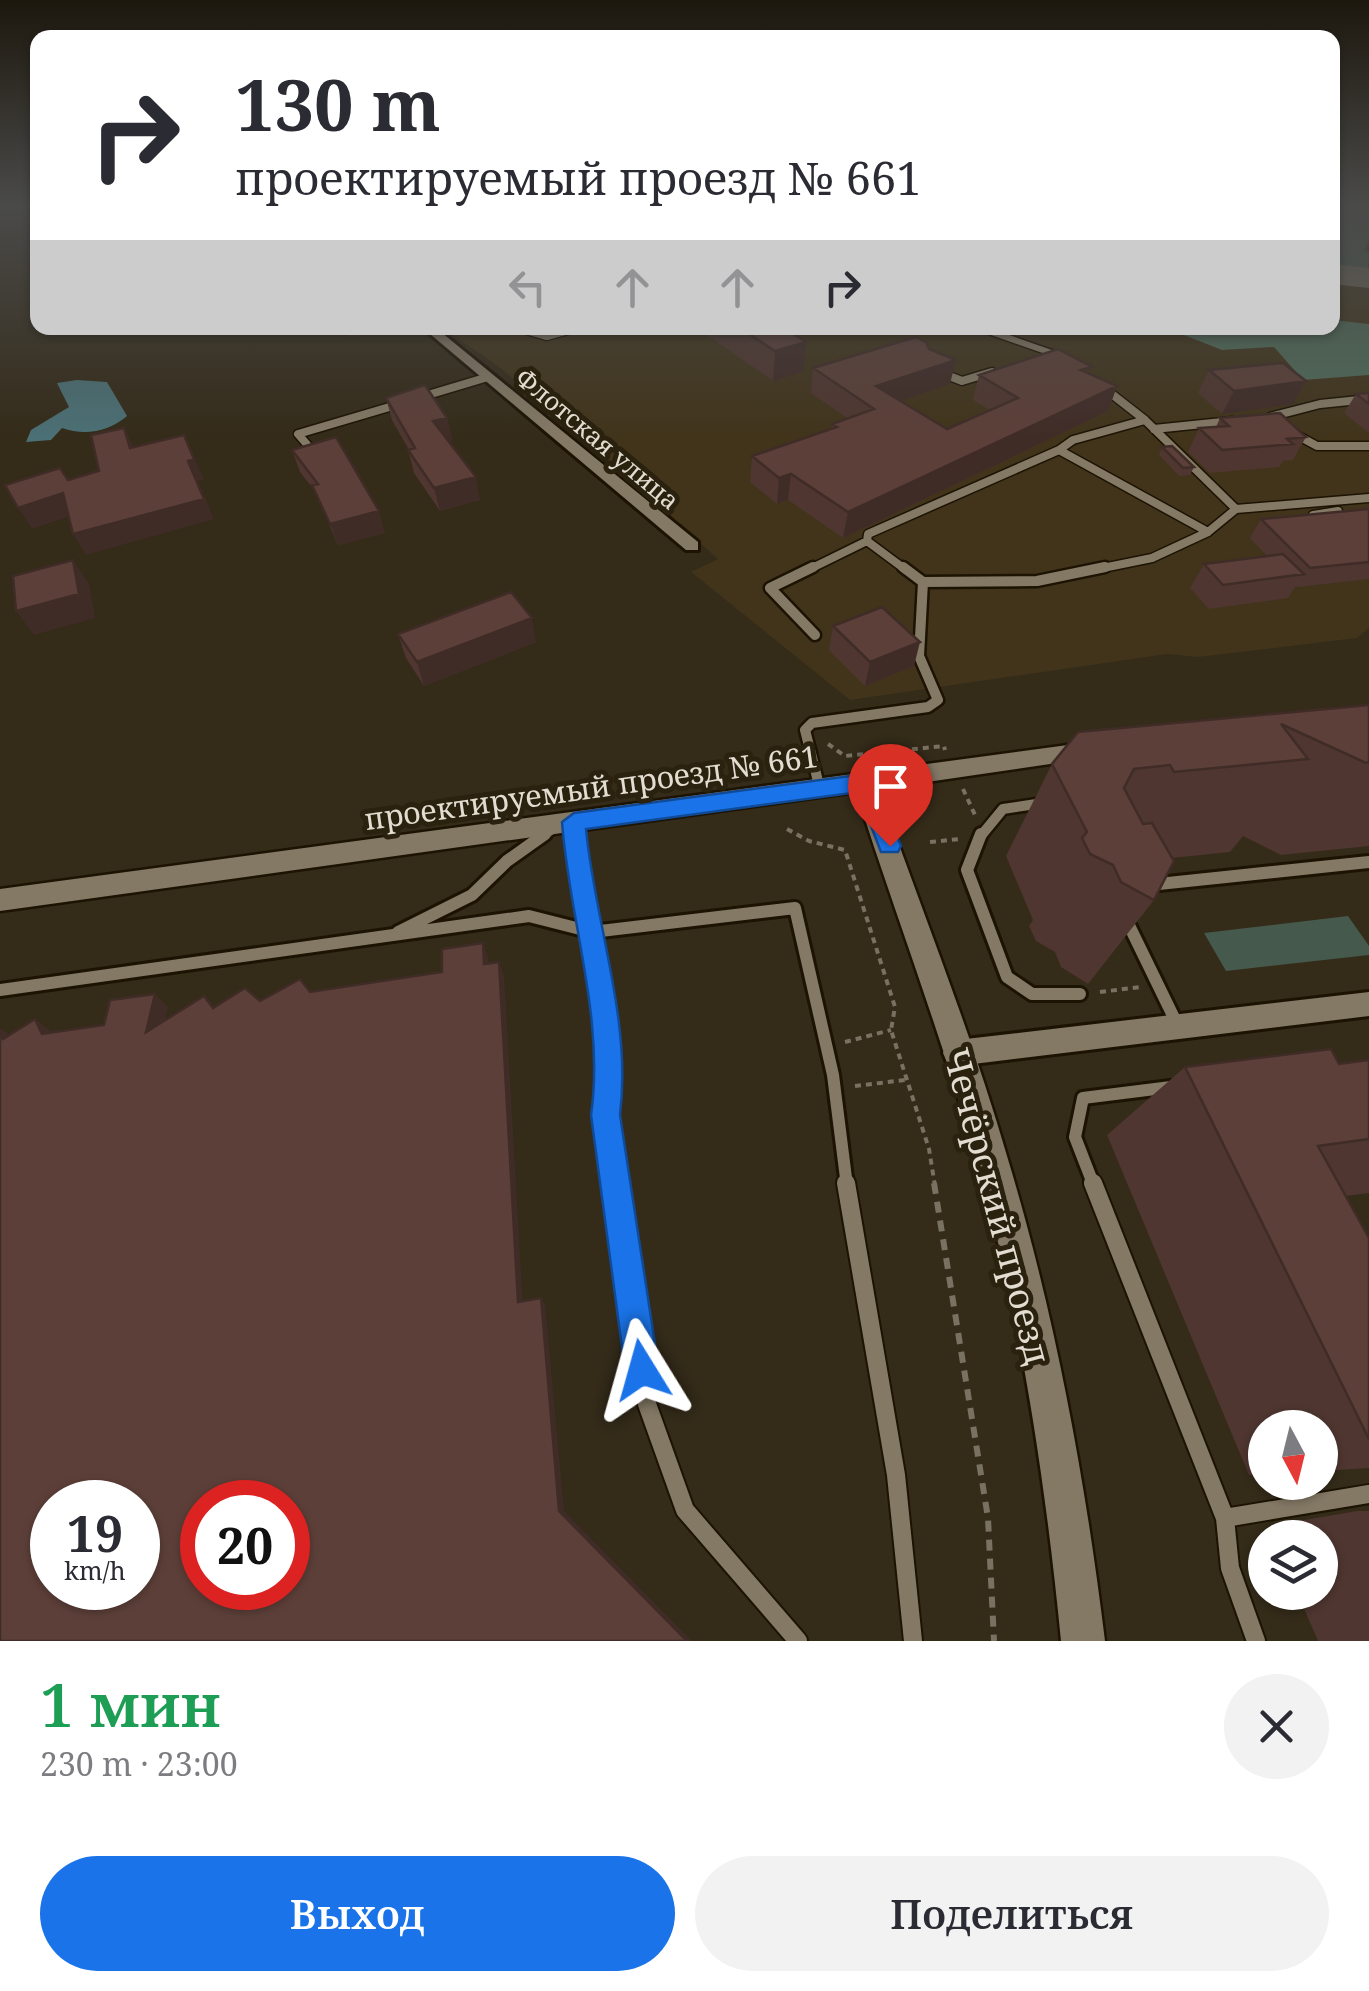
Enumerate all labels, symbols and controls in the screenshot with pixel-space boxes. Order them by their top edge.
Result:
text: 130 m [235,56,441,152]
icon: right [70,70,200,200]
text: проектируемый проезд № 661 [235,147,921,208]
icon: left [500,260,555,315]
icon: ahead [605,260,660,315]
icon: ahead [710,260,765,315]
icon: right [815,260,870,315]
street label: Флотская улица [509,359,687,517]
street label: проектируемый проезд № 661 [362,735,820,839]
pin [848,744,933,847]
icon: arrive [863,759,918,814]
street label: Чечёрский проезд [933,1043,1063,1369]
position arrow [590,1318,694,1422]
north arrow [1248,1410,1338,1500]
map controls [1248,1410,1338,1610]
speed limit sign: 20 [180,1480,310,1610]
text: 19 [67,1499,123,1567]
button: layers [1248,1520,1338,1610]
text: km/h [64,1553,126,1587]
text: 1 мин [40,1663,221,1745]
button: close [1224,1674,1329,1779]
text: 230 m · 23:00 [40,1742,238,1785]
button: Выход [40,1856,675,1971]
button: Поделиться [695,1856,1329,1971]

